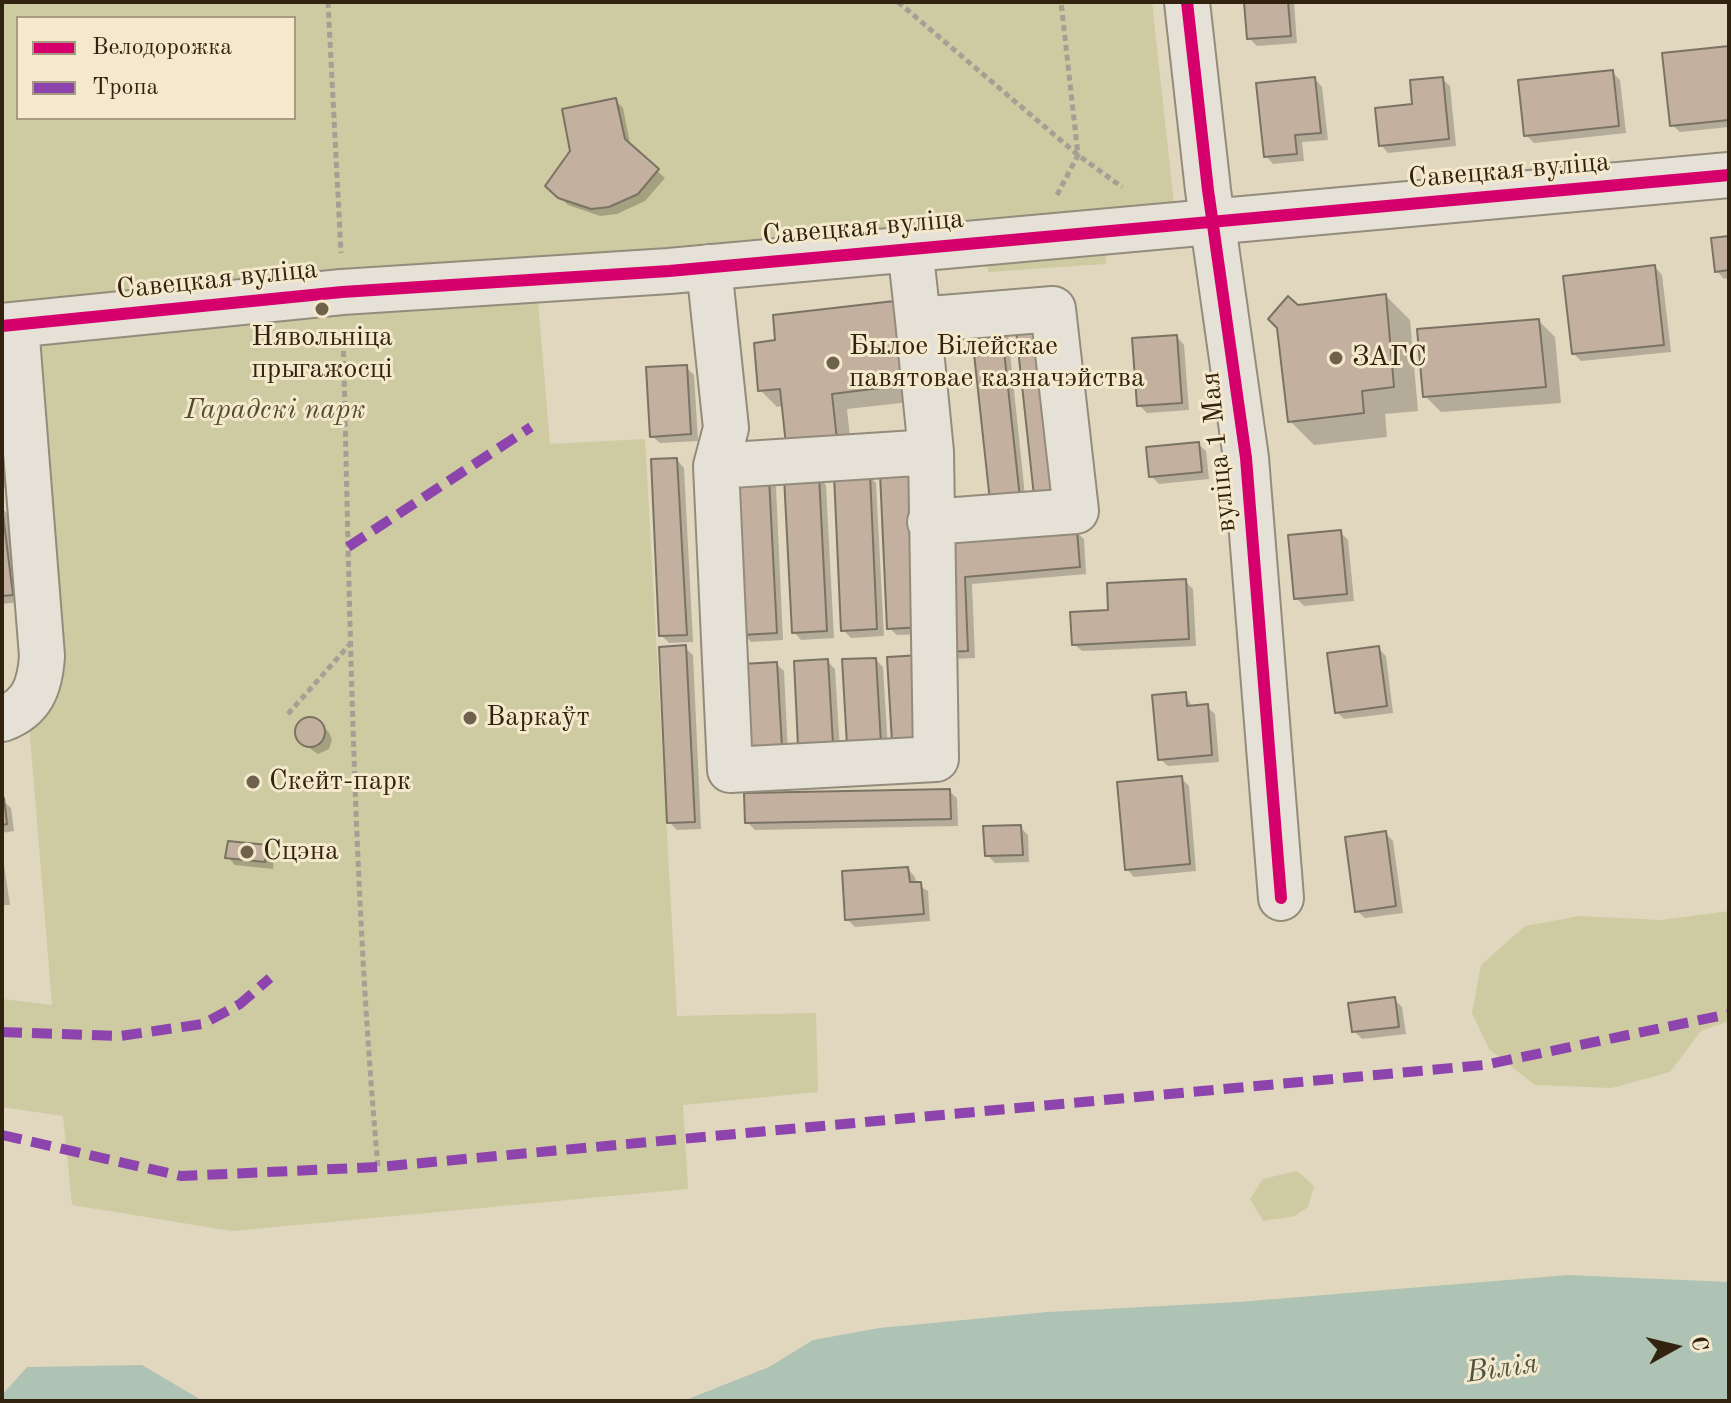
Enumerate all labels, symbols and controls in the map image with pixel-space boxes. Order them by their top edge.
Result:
legend [16,16,296,120]
text: Велодорожка [92,36,232,60]
text: Тропа [92,76,158,100]
street label: Савецкая вуліца [1407,145,1611,197]
street label: Савецкая вуліца [761,202,965,254]
street label: Савецкая вуліца [115,253,319,307]
marker: Нявольніца прыгажосці [313,300,331,318]
place label: Нявольніца прыгажосці [251,321,393,387]
place label: Былое Вілейскае павятовае казначэйства [849,330,1145,396]
place label: ЗАГС [1352,341,1427,375]
marker: ЗАГС [1327,349,1345,367]
marker: Былое Вілейскае павятовае казначэйства [824,354,842,372]
street label: вуліца 1 Мая [1194,370,1244,534]
park label: Гарадскі парк [184,394,366,428]
place label: Варкаўт [486,701,590,735]
marker: Варкаўт [461,709,479,727]
place label: Скейт-парк [269,765,411,799]
marker: Скейт-парк [244,773,262,791]
place label: Сцэна [263,835,339,869]
marker: Сцэна [238,843,256,861]
north arrow [1635,1307,1715,1387]
text: С [1687,1335,1711,1352]
water label: Вілія [1464,1346,1540,1392]

